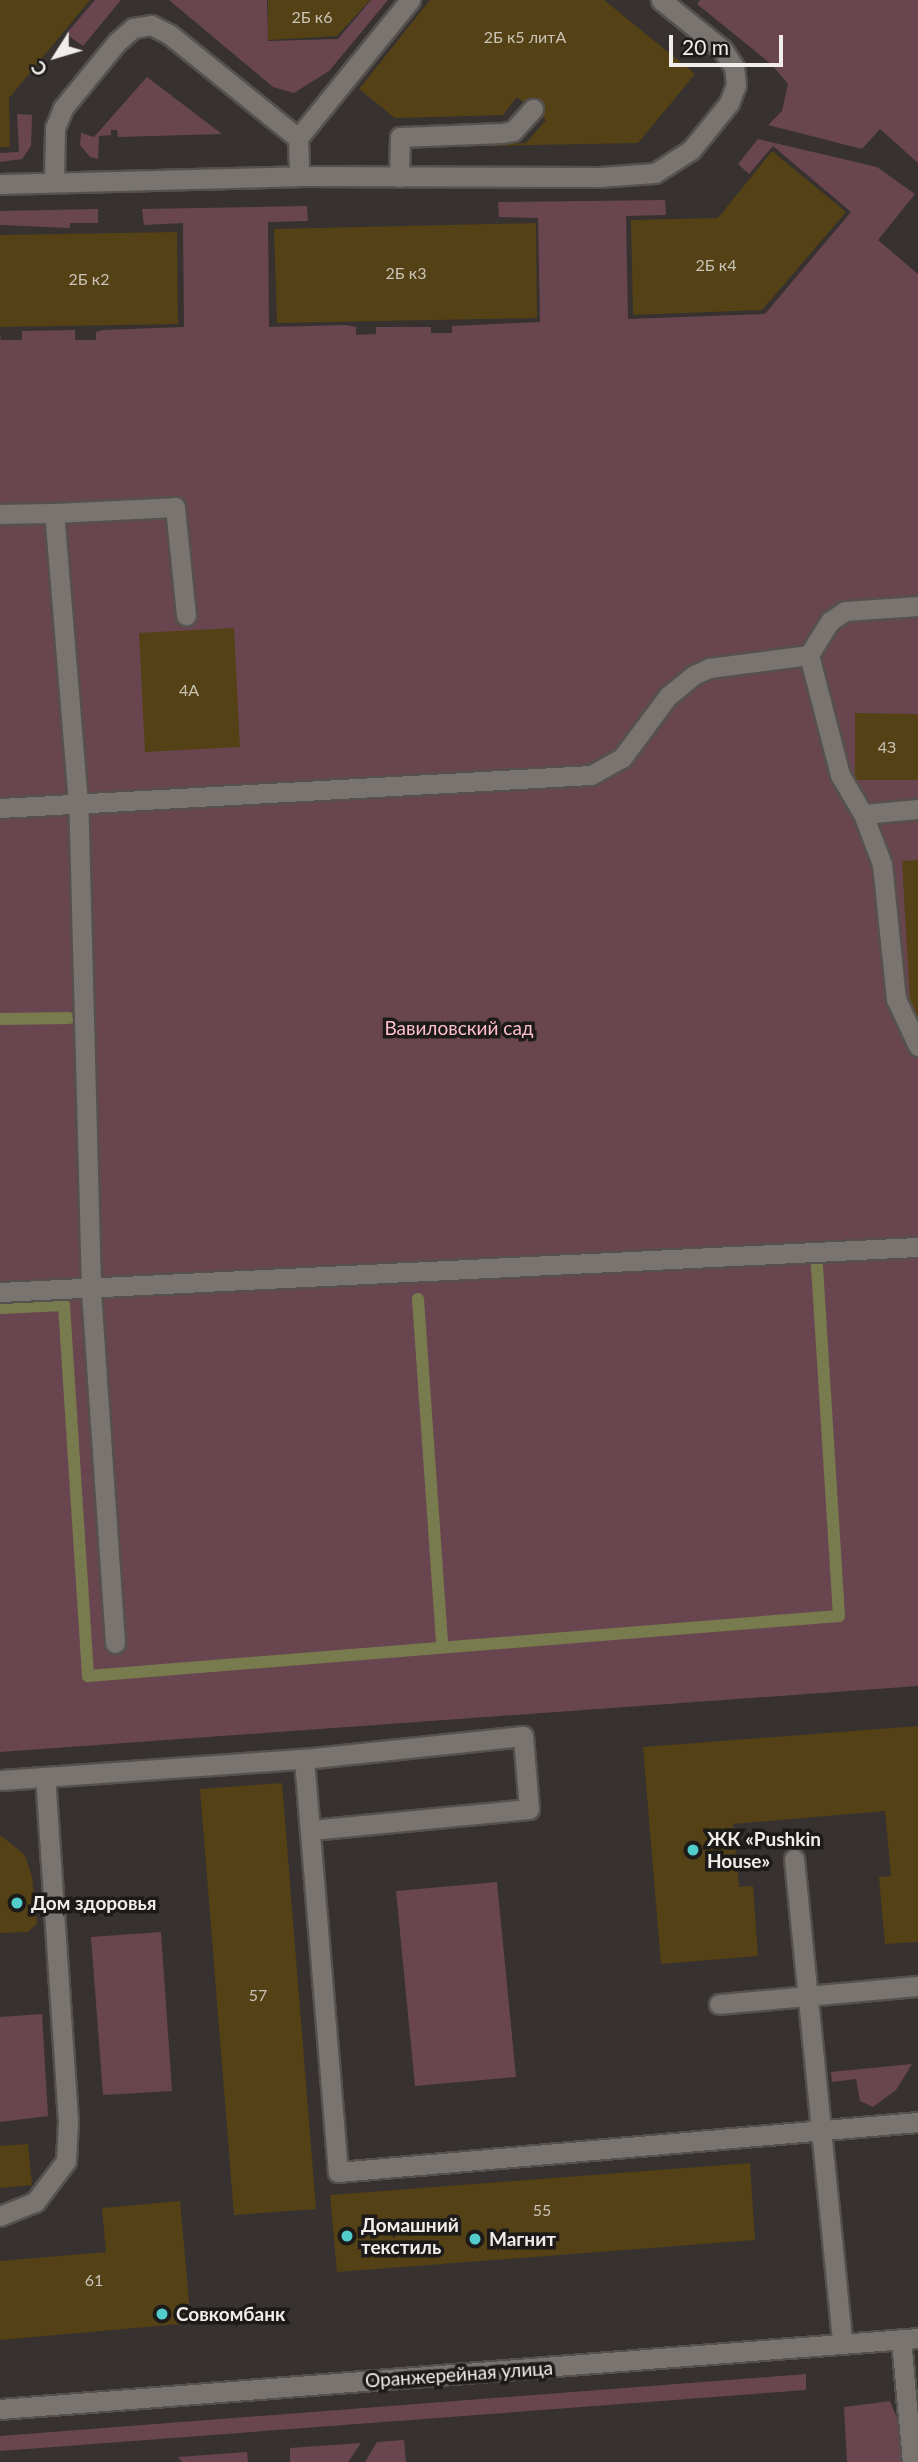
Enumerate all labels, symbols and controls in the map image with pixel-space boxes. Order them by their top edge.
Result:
house number: 2Б к6 [292,7,332,27]
north arrow [21,21,91,91]
scale bar [673,21,787,65]
house number: 2Б к5 литА [484,27,566,47]
text: 20 m [682,34,729,59]
text: С [26,57,52,81]
house number: 2Б к4 [696,255,736,275]
house number: 2Б к3 [386,263,426,283]
house number: 2Б к2 [69,269,109,289]
house number: 4А [179,680,199,700]
house number: 4З [878,737,896,757]
park label: Вавиловский сад [384,1017,534,1039]
place label: ЖК «Pushkin House» [707,1828,821,1872]
marker: ЖК «Pushkin House» [685,1842,701,1858]
place label: Дом здоровья [31,1892,156,1914]
marker: Дом здоровья [9,1895,25,1911]
house number: 57 [249,1985,267,2005]
house number: 55 [533,2200,551,2220]
place label: Домашний текстиль [361,2214,459,2258]
marker: Домашний текстиль [339,2228,355,2244]
place label: Магнит [489,2228,556,2250]
marker: Магнит [467,2231,483,2247]
house number: 61 [85,2270,103,2290]
place label: Совкомбанк [176,2303,285,2325]
marker: Совкомбанк [154,2306,170,2322]
street label: Оранжерейная улица [364,2356,554,2392]

